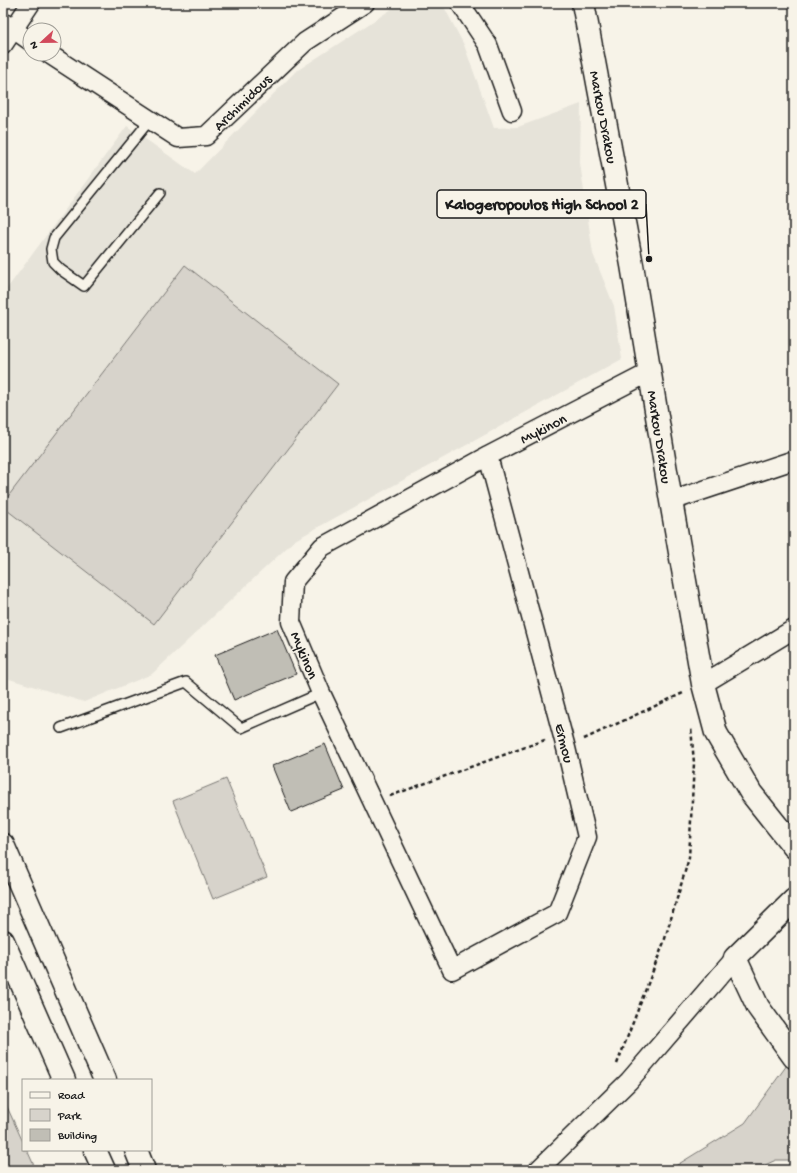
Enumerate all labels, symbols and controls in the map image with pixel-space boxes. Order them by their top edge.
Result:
north arrow [22,22,62,62]
text: N [28,39,41,51]
street label: Markou Drakou [584,70,620,165]
street label: Archimidous [211,71,276,135]
callout: Kalogeropoulos High School 2 [437,190,646,218]
text: Kalogeropoulos High School 2 [444,197,639,216]
street label: Markou Drakou [642,389,674,485]
street label: Mykinon [518,410,570,449]
street label: Mykinon [285,629,321,682]
street label: Ermou [549,722,577,765]
legend [22,1079,152,1151]
text: Road [58,1090,85,1104]
text: Park [57,1110,83,1124]
text: Building [57,1130,97,1144]

